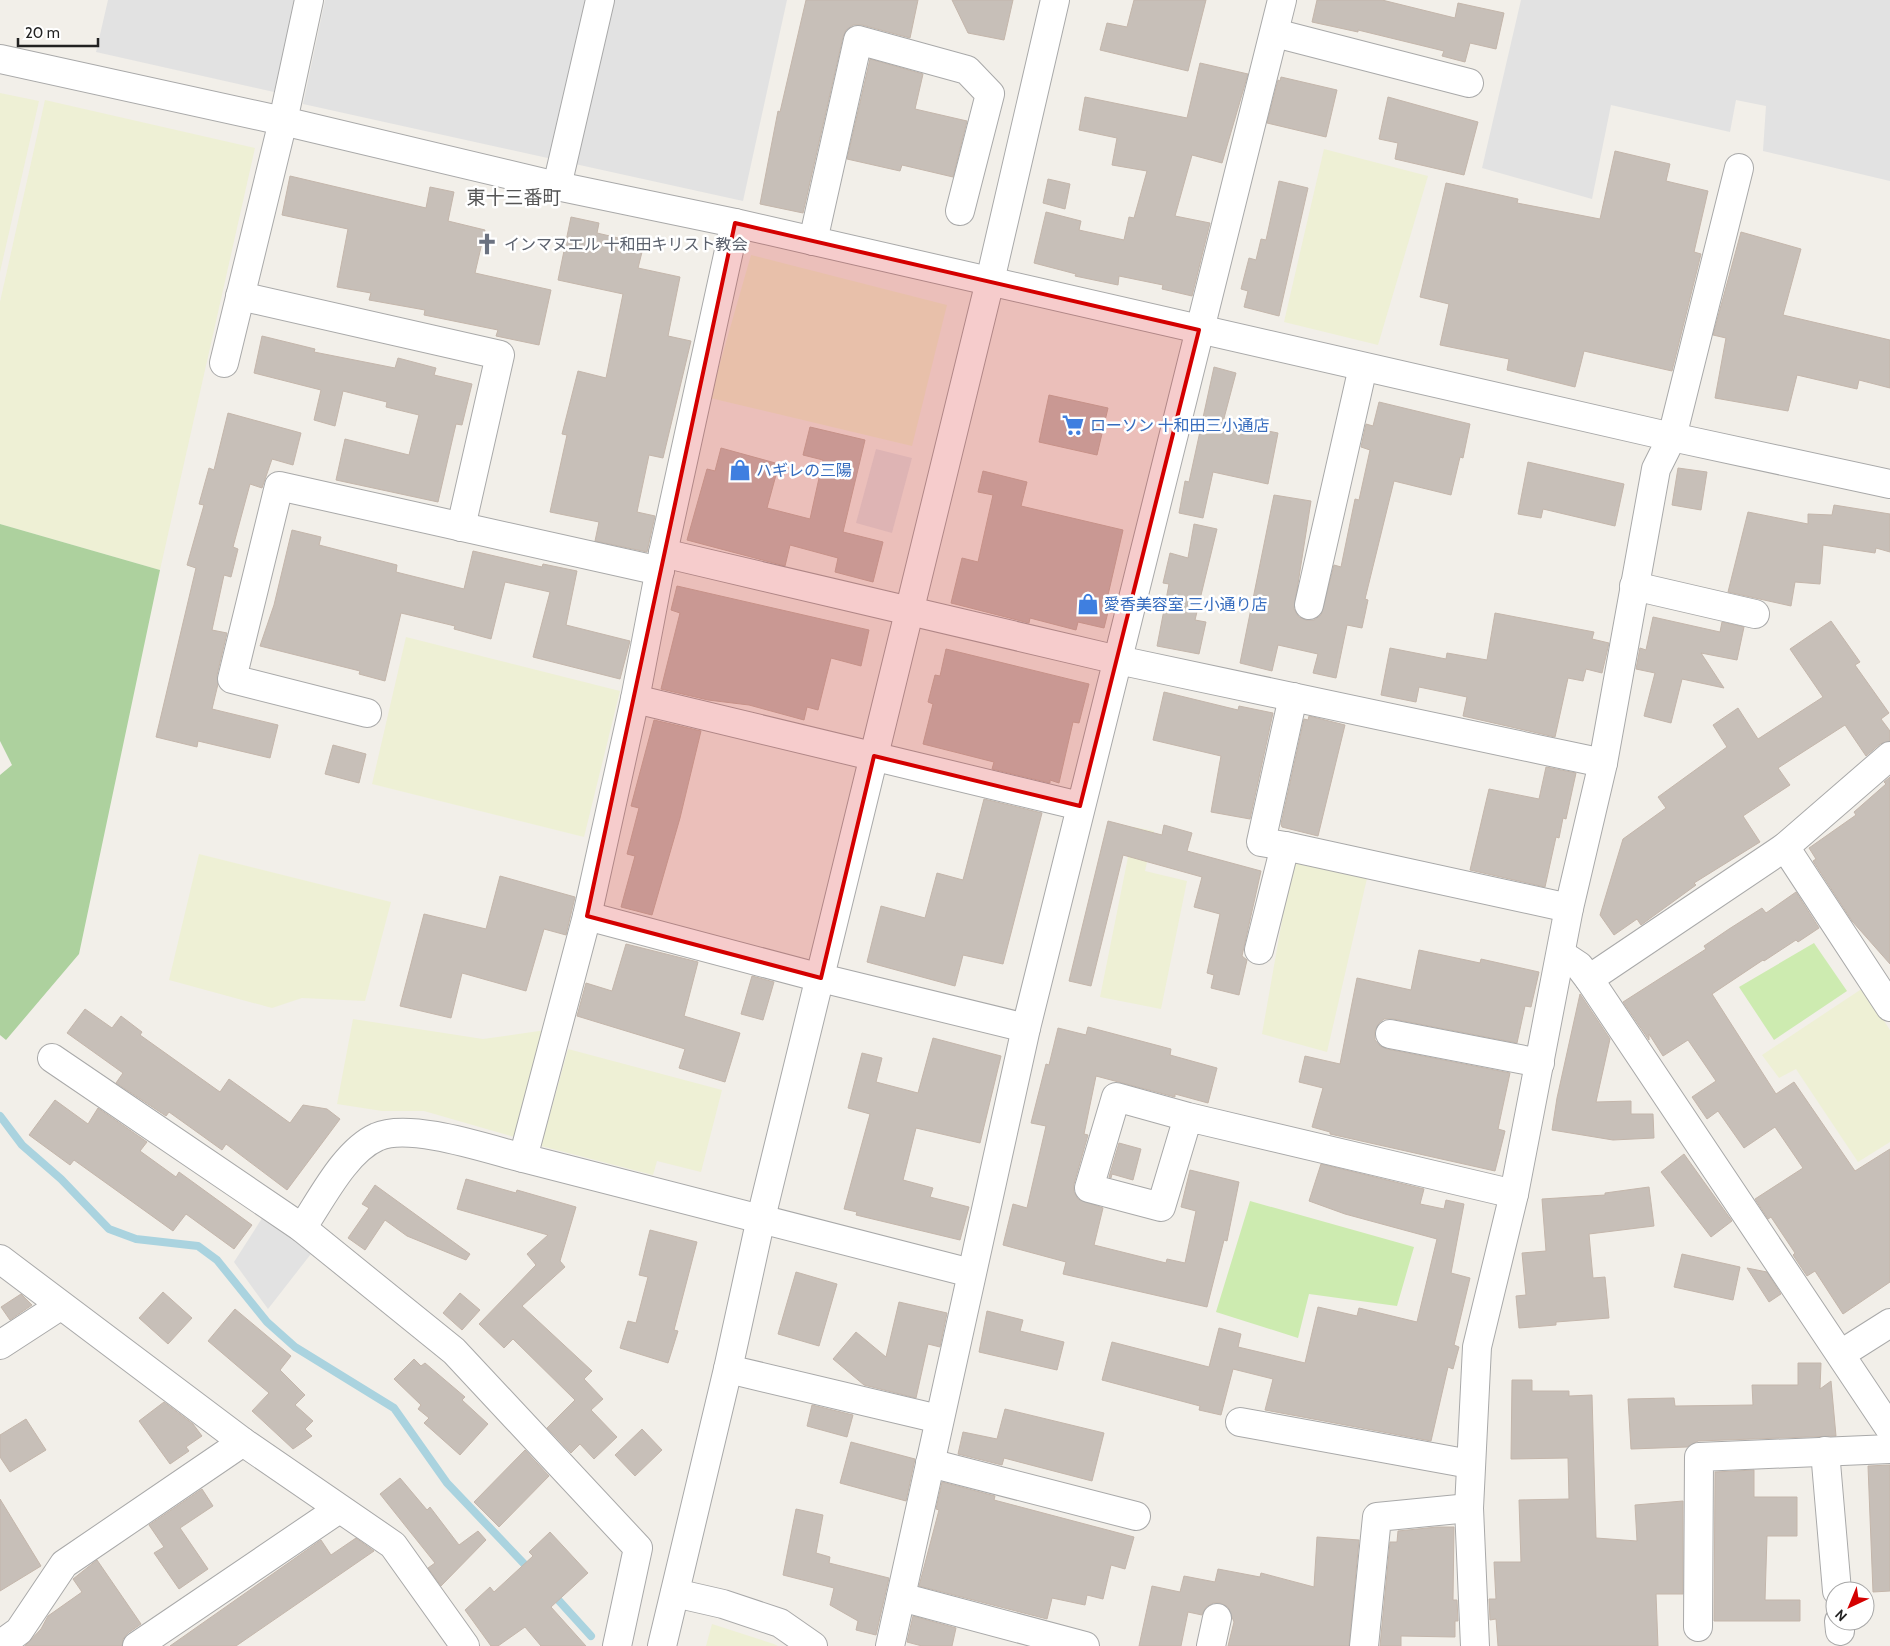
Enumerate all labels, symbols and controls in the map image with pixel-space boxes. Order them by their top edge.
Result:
scale bar [18,15,98,47]
text: 20 m [25,24,60,42]
district label: 東十三番町 [466,186,562,209]
church icon: インマヌエル 十和田キリスト教会 [474,231,500,257]
place label: インマヌエル 十和田キリスト教会 [504,235,748,254]
supermarket icon: ローソン 十和田三小通店 [1060,412,1086,438]
place label: ローソン 十和田三小通店 [1090,416,1270,435]
shop icon: ハギレの三陽 [727,457,753,483]
place label: ハギレの三陽 [756,461,852,480]
shop icon: 愛香美容室 三小通り店 [1075,591,1101,617]
place label: 愛香美容室 三小通り店 [1104,595,1268,614]
north arrow [1825,1581,1875,1631]
text: N [1831,1605,1851,1625]

